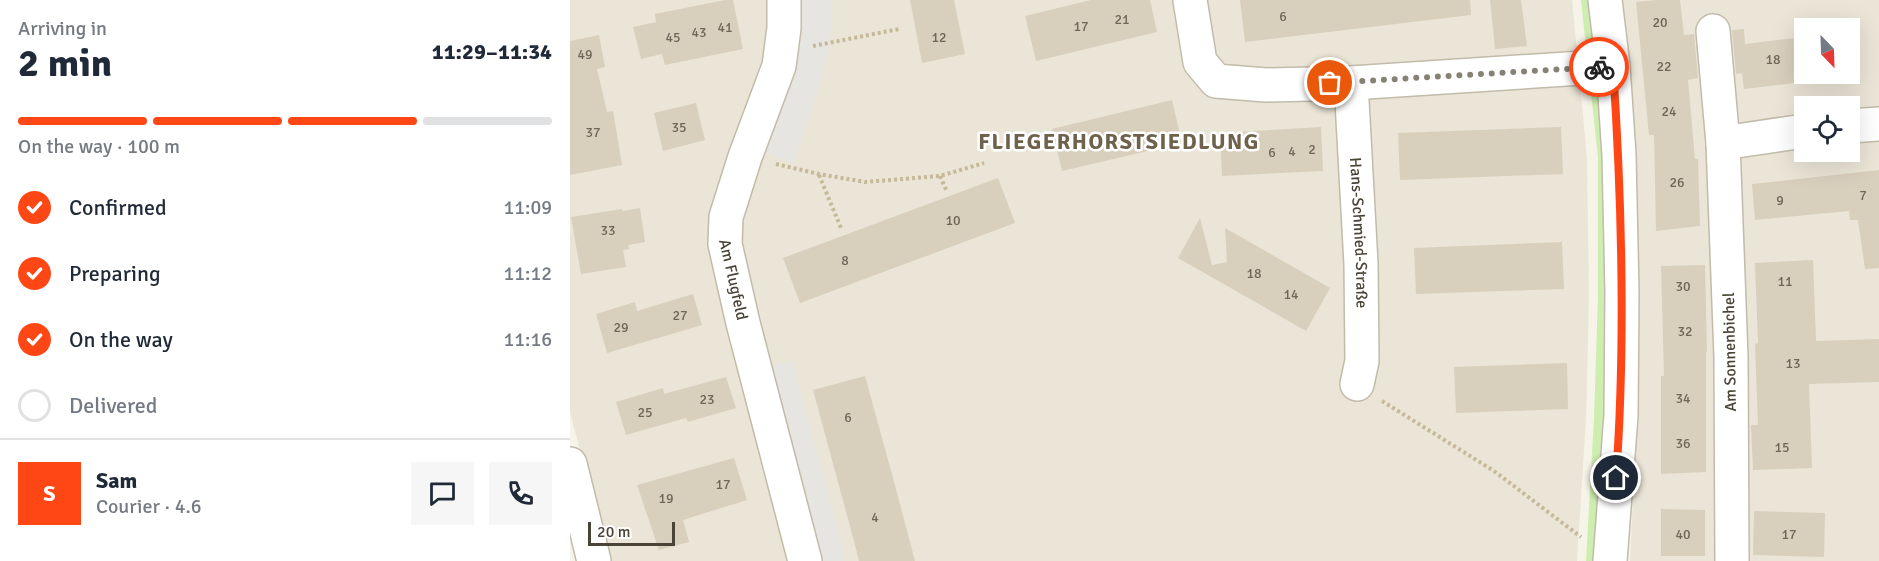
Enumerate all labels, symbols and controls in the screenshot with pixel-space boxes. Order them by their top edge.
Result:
house number: 6 [1279,8,1287,25]
house number: 21 [1114,11,1130,28]
house number: 20 [1652,14,1668,31]
text: Arriving in [18,16,107,41]
house number: 17 [1073,18,1089,35]
north arrow [1794,18,1860,84]
map controls [1794,18,1860,162]
house number: 41 [717,19,733,36]
house number: 43 [691,24,707,41]
house number: 45 [665,29,681,46]
house number: 12 [931,29,947,46]
courier [1569,37,1629,97]
text: 11:29–11:34 [432,38,552,65]
text: 2 min [18,39,112,87]
house number: 49 [577,46,593,63]
icon: bike [1583,51,1616,84]
house number: 18 [1765,51,1781,68]
pin [1304,57,1355,108]
house number: 22 [1656,58,1672,75]
icon: bag [1313,66,1346,99]
button: locate [1794,96,1860,162]
house number: 24 [1661,103,1677,120]
house number: 35 [671,119,687,136]
house number: 37 [585,124,601,141]
district label: FLIEGERHORSTSIEDLUNG [978,128,1260,155]
text: On the way · 100 m [18,134,180,159]
house number: 2 [1308,141,1316,158]
house number: 4 [1288,143,1296,160]
house number: 6 [1268,144,1276,161]
street label: Hans-Schmied-Straße [1345,157,1371,308]
house number: 26 [1669,174,1685,191]
house number: 7 [1859,187,1867,204]
icon: check [18,191,51,224]
house number: 9 [1776,192,1784,209]
text: Confirmed [69,194,167,221]
text: 11:09 [503,195,552,220]
house number: 10 [945,212,961,229]
house number: 33 [600,222,616,239]
street label: Am Flugfeld [714,237,752,322]
house number: 8 [841,252,849,269]
icon: check [18,257,51,290]
text: Preparing [69,260,161,287]
text: 11:12 [503,261,552,286]
house number: 18 [1246,265,1262,282]
house number: 11 [1777,273,1793,290]
house number: 30 [1675,278,1691,295]
house number: 14 [1283,286,1299,303]
street label: Am Sonnenbichel [1719,292,1741,412]
house number: 27 [672,307,688,324]
house number: 29 [613,319,629,336]
icon: check [18,323,51,356]
house number: 32 [1677,323,1693,340]
text: On the way [69,326,173,353]
text: 11:16 [503,327,552,352]
house number: 13 [1785,355,1801,372]
house number: 34 [1675,390,1691,407]
house number: 23 [699,391,715,408]
text: Delivered [69,392,157,419]
house number: 25 [637,404,653,421]
house number: 6 [844,409,852,426]
house number: 36 [1675,435,1691,452]
house number: 15 [1774,439,1790,456]
pin [1590,452,1641,503]
icon: home [1599,461,1632,494]
button: chat [411,462,474,525]
button: phone [489,462,552,525]
text: Sam [96,467,137,494]
house number: 17 [715,476,731,493]
text: S [43,480,56,507]
house number: 19 [658,490,674,507]
text: Courier · 4.6 [96,494,202,519]
house number: 4 [871,509,879,526]
scale bar [588,519,675,546]
text: 20 m [597,522,631,542]
house number: 40 [1675,526,1691,543]
house number: 17 [1781,526,1797,543]

